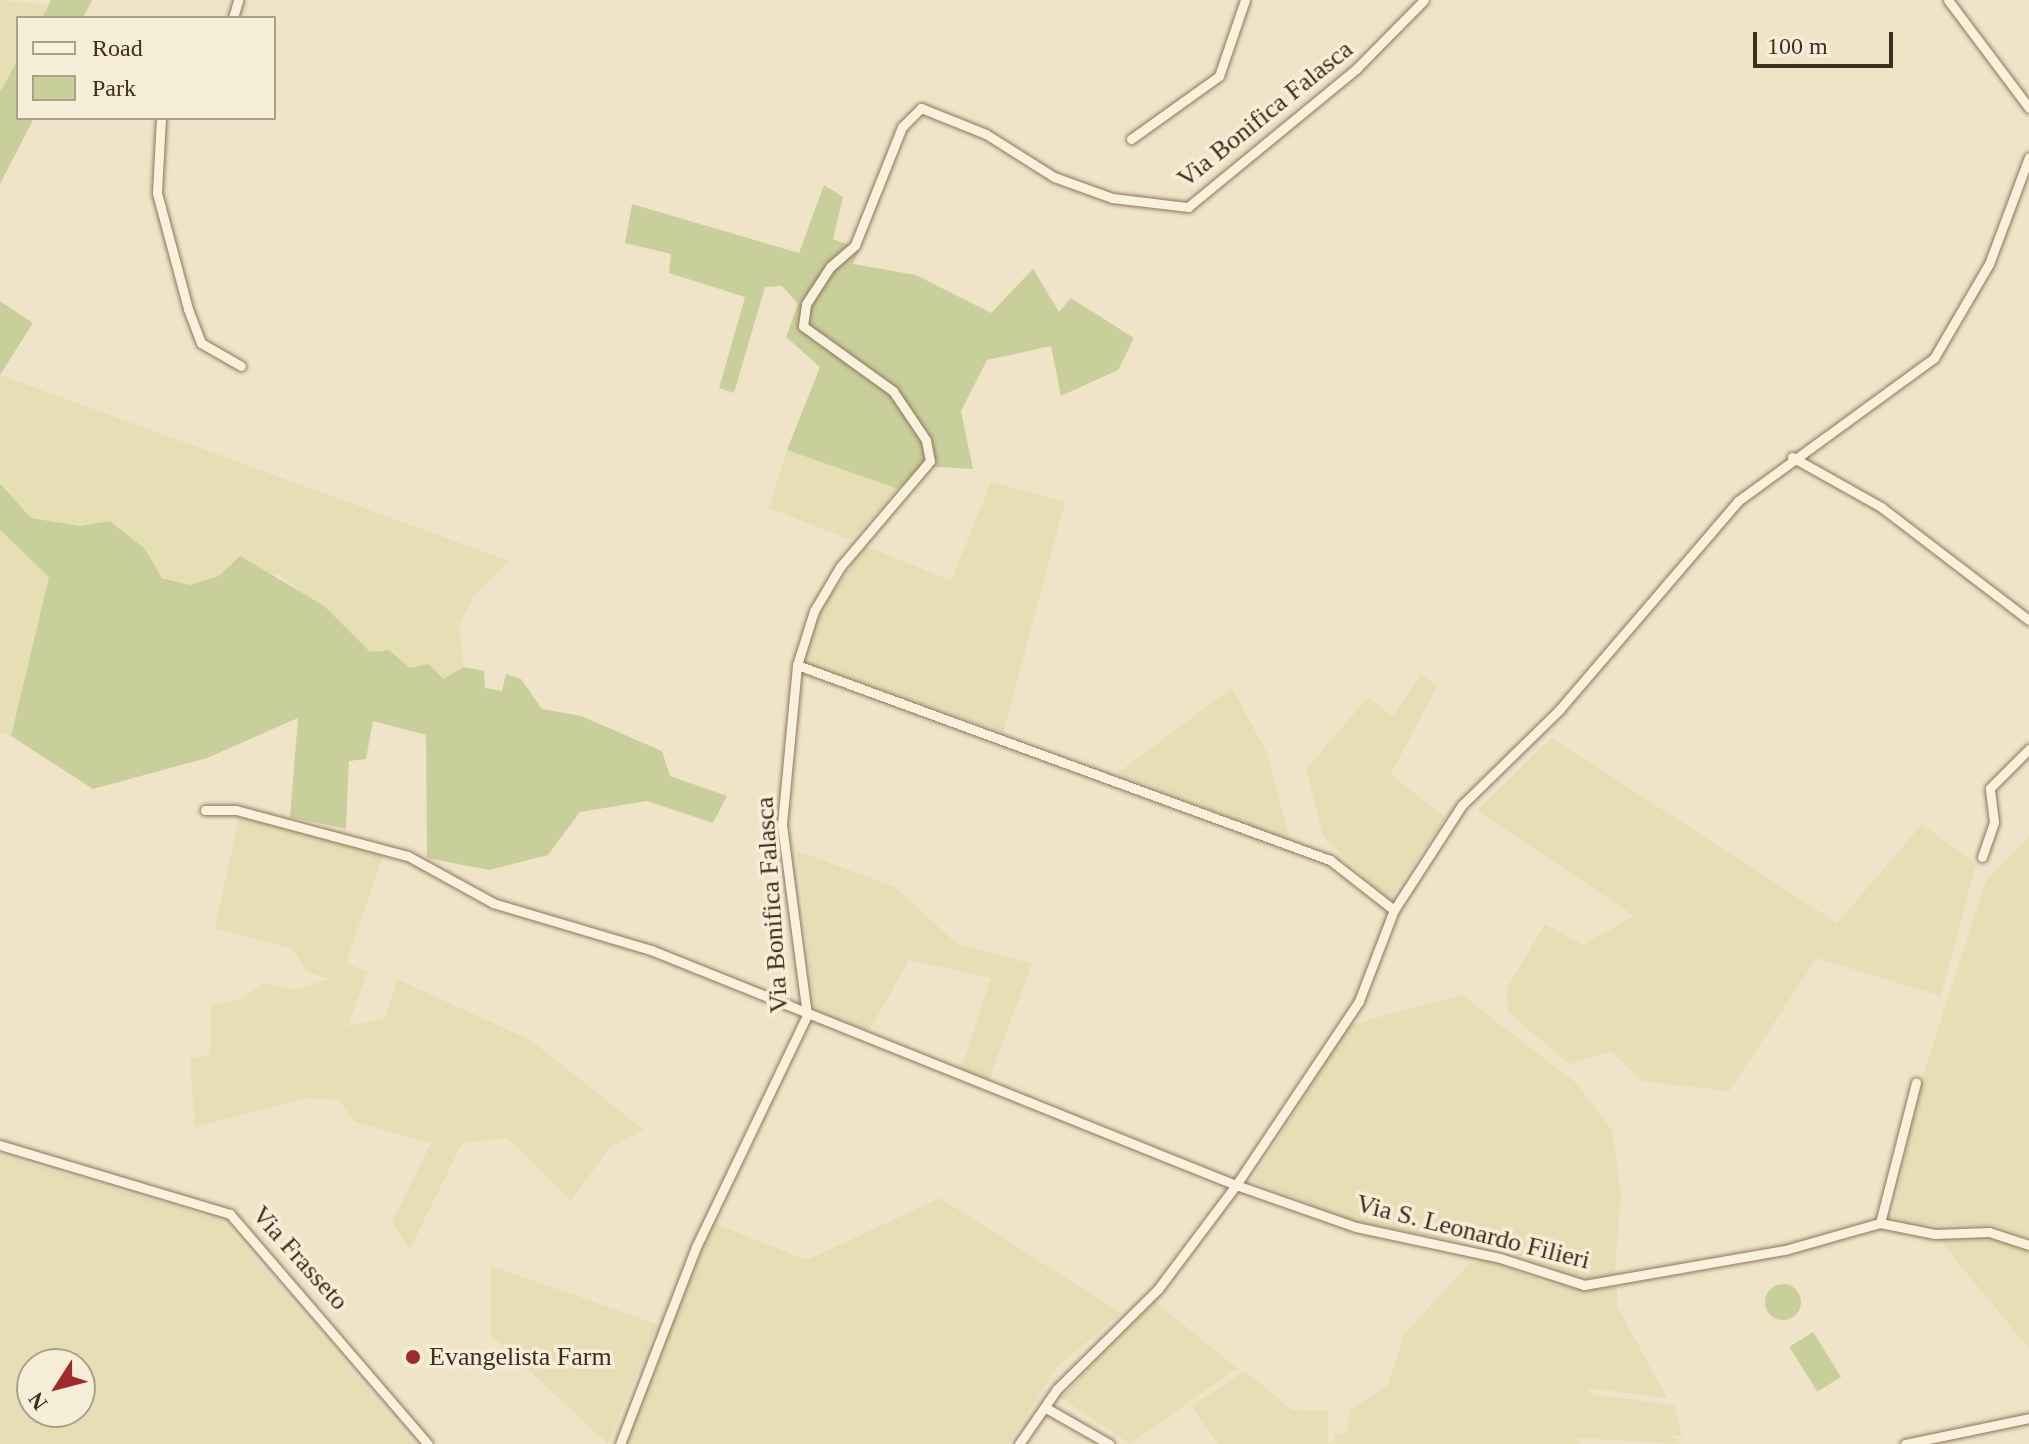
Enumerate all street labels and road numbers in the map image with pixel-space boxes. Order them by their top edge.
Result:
street label: Via Bonifica Falasca [1171,34,1359,194]
street label: Via Bonifica Falasca [749,796,795,1014]
street label: Via S. Leonardo Filieri [1353,1188,1593,1276]
street label: Via Frasseto [245,1200,355,1316]

